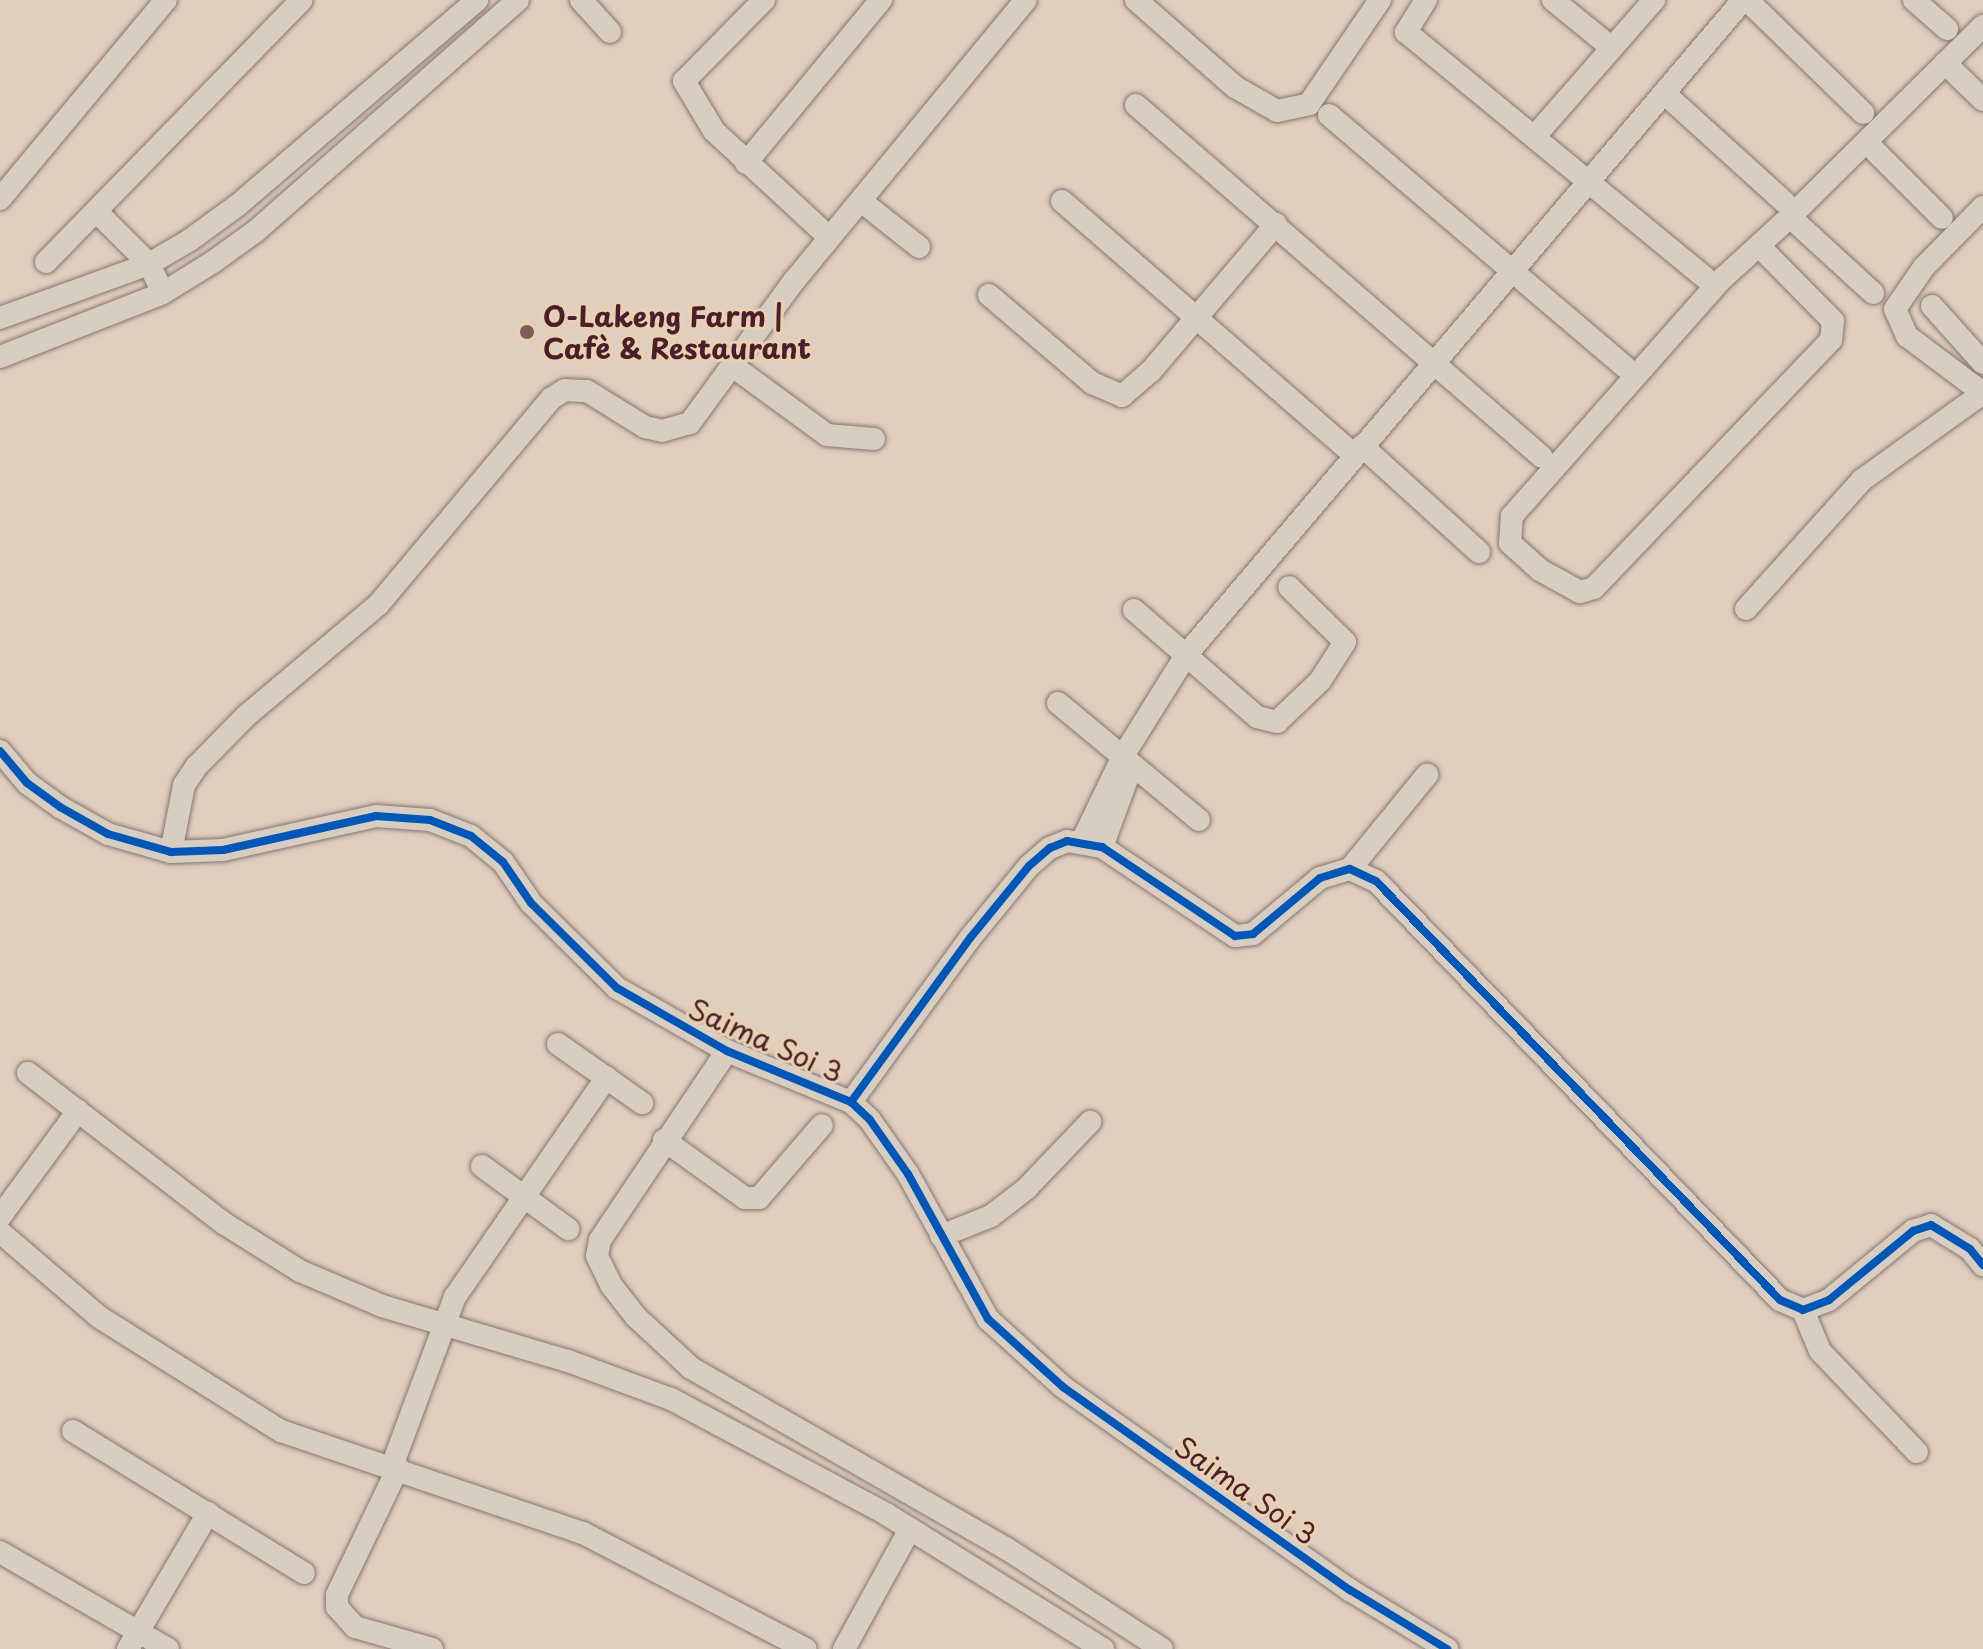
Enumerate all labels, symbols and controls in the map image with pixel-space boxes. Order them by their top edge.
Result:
place label: O-Lakeng Farm | Cafè & Restaurant [543,299,812,365]
marker: O-Lakeng Farm | Cafè & Restaurant [518,323,536,341]
street label: Saima Soi 3 [684,991,848,1089]
street label: Saima Soi 3 [1169,1429,1323,1551]

